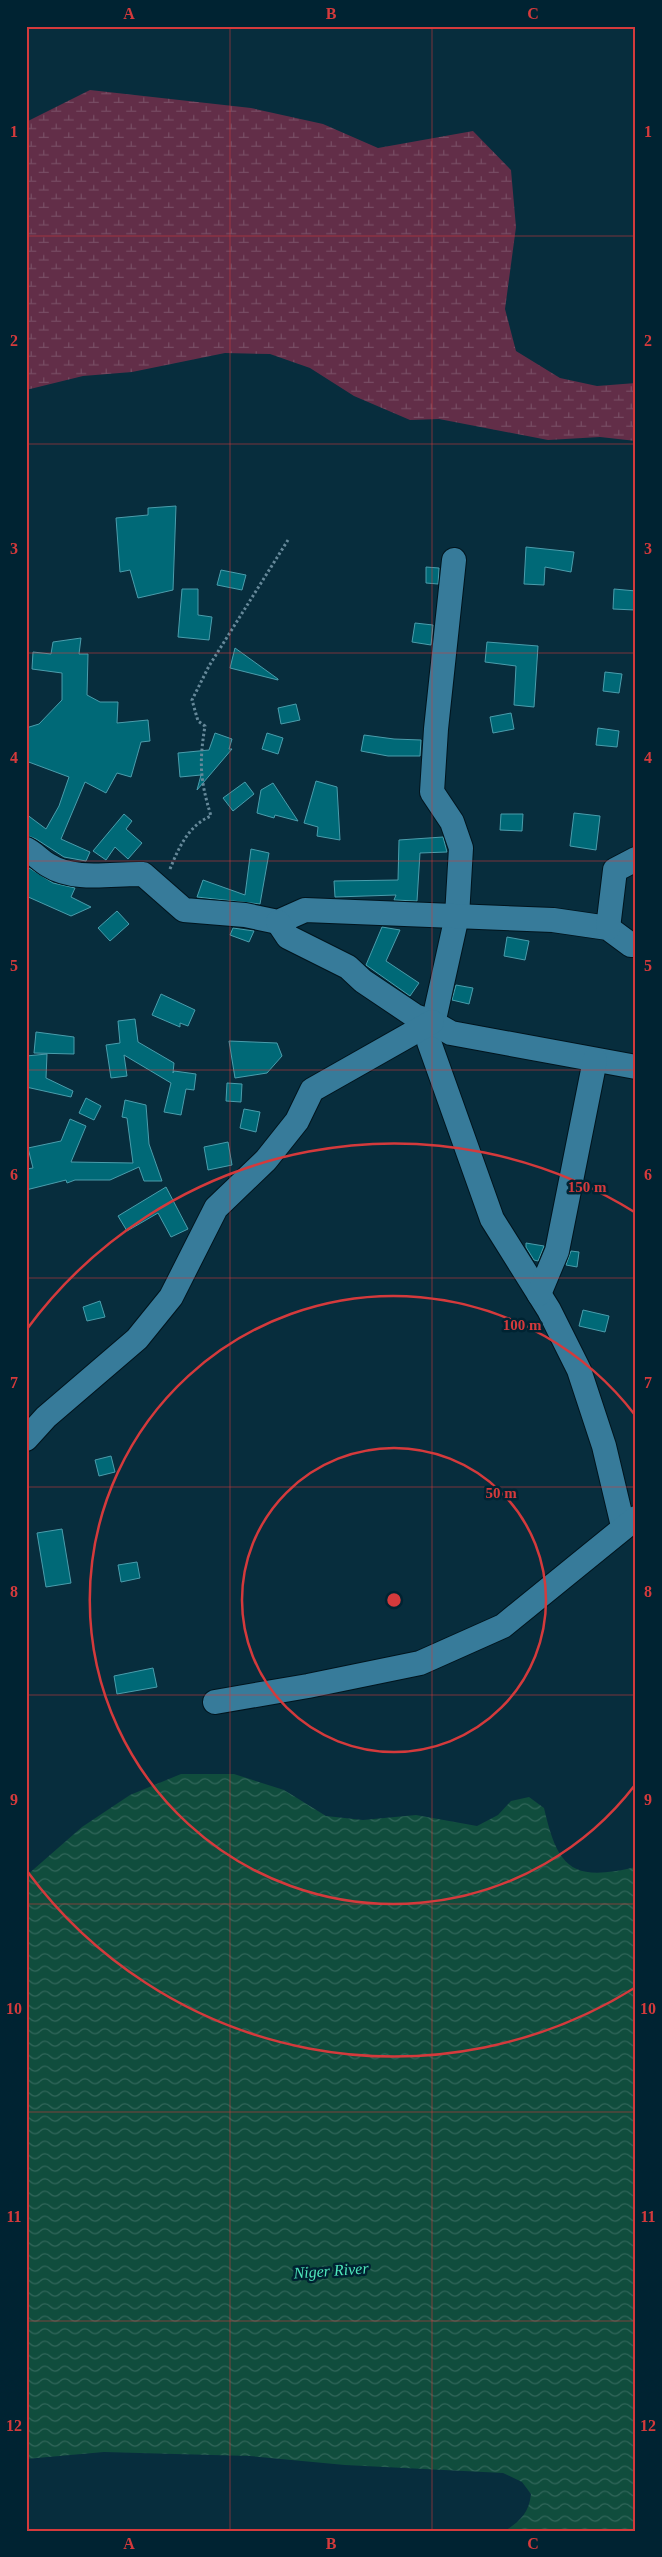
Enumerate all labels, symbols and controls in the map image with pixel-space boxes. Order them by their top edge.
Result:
text: A [123,5,135,22]
text: B [326,5,337,22]
text: C [527,5,539,22]
text: 1 [10,123,18,140]
text: 1 [644,123,652,140]
text: 2 [10,332,18,349]
text: 2 [644,332,652,349]
text: 3 [10,540,18,557]
text: 3 [644,540,652,557]
text: 4 [10,749,18,766]
text: 4 [644,749,652,766]
text: 5 [10,957,18,974]
text: 5 [644,957,652,974]
text: 6 [10,1166,18,1183]
text: 6 [644,1166,652,1183]
text: 150 m [568,1179,607,1195]
text: 100 m [503,1317,542,1333]
text: 7 [10,1374,18,1391]
text: 7 [644,1374,652,1391]
text: 50 m [485,1485,517,1501]
text: 8 [10,1583,18,1600]
text: 8 [644,1583,652,1600]
centre of rings [385,1591,403,1609]
text: 9 [10,1791,18,1808]
text: 9 [644,1791,652,1808]
text: 10 [6,2000,22,2017]
text: 10 [640,2000,656,2017]
text: 11 [6,2208,22,2225]
text: 11 [640,2208,656,2225]
water label: Niger River [292,2259,370,2283]
text: 12 [6,2417,22,2434]
text: 12 [640,2417,656,2434]
text: A [123,2535,135,2552]
text: B [326,2535,337,2552]
text: C [527,2535,539,2552]

